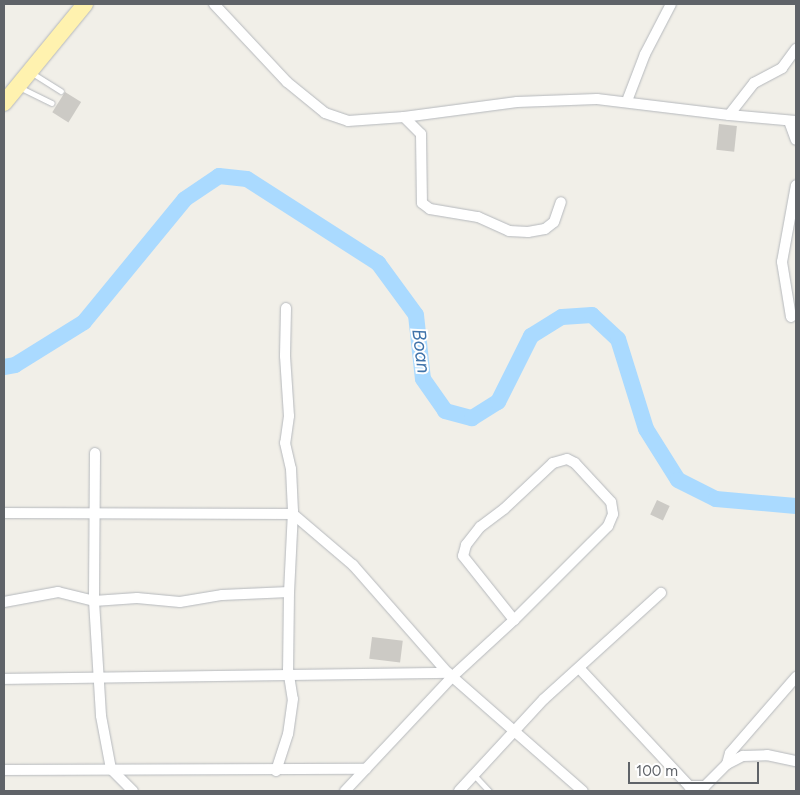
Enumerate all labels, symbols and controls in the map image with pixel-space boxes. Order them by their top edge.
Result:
water label: Boan [407,328,435,374]
scale bar [630,752,761,784]
text: 100 m [636,762,678,780]

